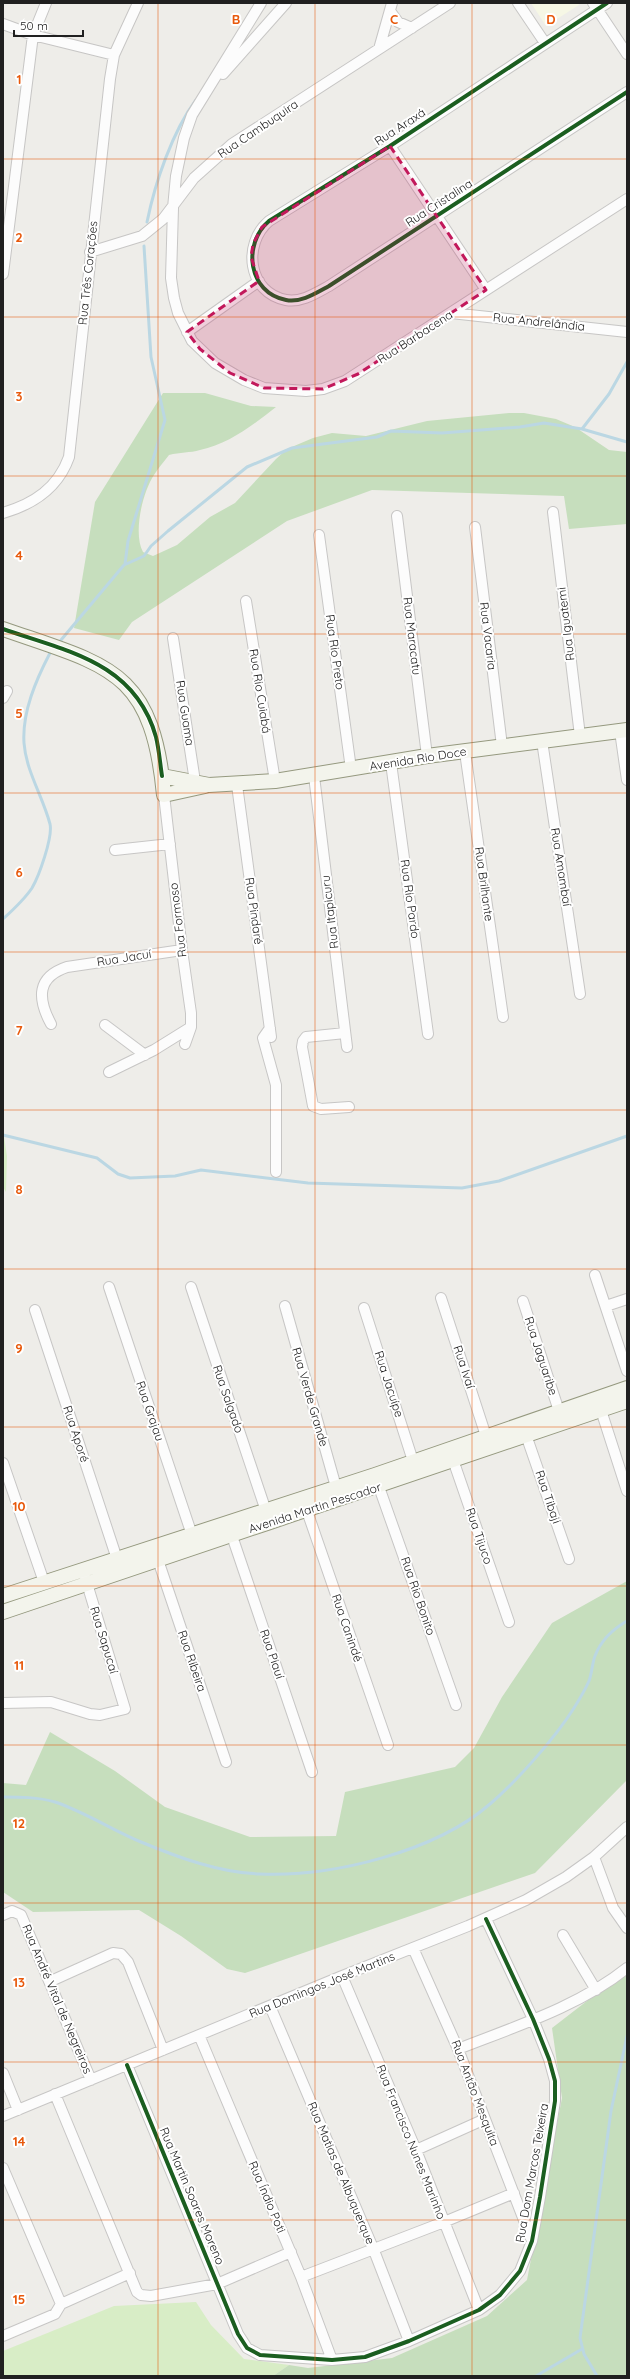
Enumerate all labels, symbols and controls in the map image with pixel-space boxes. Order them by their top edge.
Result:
text: B [232,11,240,27]
text: C [390,11,398,27]
text: D [546,11,556,27]
scale bar [14,12,83,38]
text: 50 m [20,18,48,33]
text: 1 [16,71,22,87]
street label: Rua Cambuquira [215,96,301,161]
street label: Rua Araxá [371,105,428,149]
street label: Rua Cristalina [402,175,475,230]
street label: Rua Três Corações [75,220,100,326]
text: 2 [15,229,23,245]
street label: Rua Barbacena [374,307,455,366]
street label: Rua Andrelândia [492,309,586,334]
text: 3 [16,388,23,404]
text: 4 [15,547,23,563]
street label: Rua Iguatemi [554,586,577,662]
street label: Rua Maracatu [400,596,425,676]
street label: Rua Vacaria [477,601,500,671]
street label: Rua Rio Preto [323,613,348,691]
street label: Rua Rio Cuiabá [246,648,275,734]
street label: Rua Guama [173,679,198,747]
text: 5 [15,705,23,721]
street label: Avenida Rio Doce [368,743,468,774]
street label: Rua Amambaí [548,827,575,908]
street label: Rua Brilhante [472,846,497,922]
street label: Rua Rio Pardo [398,858,423,939]
text: 6 [15,864,23,880]
street label: Rua Itapicuru [318,874,341,950]
street label: Rua Pindaré [242,876,267,946]
street label: Rua Formoso [165,882,190,958]
street label: Rua Jacuí [96,946,153,969]
text: 7 [15,1022,23,1038]
text: 8 [15,1181,23,1197]
street label: Rua Jaguaribe [522,1314,561,1397]
text: 9 [15,1340,23,1356]
street label: Rua Ivaí [450,1343,479,1391]
street label: Rua Verde Grande [289,1346,332,1448]
street label: Rua Jacuípe [372,1349,407,1419]
street label: Rua Salgado [210,1363,247,1435]
street label: Rua Grajau [133,1379,168,1443]
street label: Rua Aporé [60,1404,93,1464]
street label: Rua Tibaji [532,1468,565,1526]
street label: Avenida Martin Pescador [247,1479,383,1536]
text: 10 [12,1498,26,1514]
street label: Rua Tijuco [463,1506,496,1566]
street label: Rua Rio Bonito [398,1555,439,1637]
street label: Rua Canindé [329,1592,366,1664]
street label: Rua Sapucaí [87,1604,122,1676]
street label: Rua Piauí [257,1627,288,1681]
street label: Rua Ribeira [175,1628,210,1694]
text: 11 [14,1657,24,1673]
text: 12 [13,1815,25,1831]
street label: Rua André Vital de Negreiros [19,1922,96,2076]
street label: Rua Domingos José Martins [247,1948,397,2021]
text: 13 [13,1974,25,1990]
street label: Rua Antão Mesquita [448,2038,503,2148]
street label: Rua Francisco Nunes Marinho [374,2062,449,2221]
street label: Rua Matias de Albuquerque [305,2099,378,2247]
street label: Rua Dom Marcos Teixeira [512,2102,551,2244]
street label: Rua Martin Soares Moreno [157,2125,228,2267]
text: 14 [13,2133,26,2149]
street label: Rua Índio Poti [246,2159,289,2235]
text: 15 [13,2291,25,2307]

